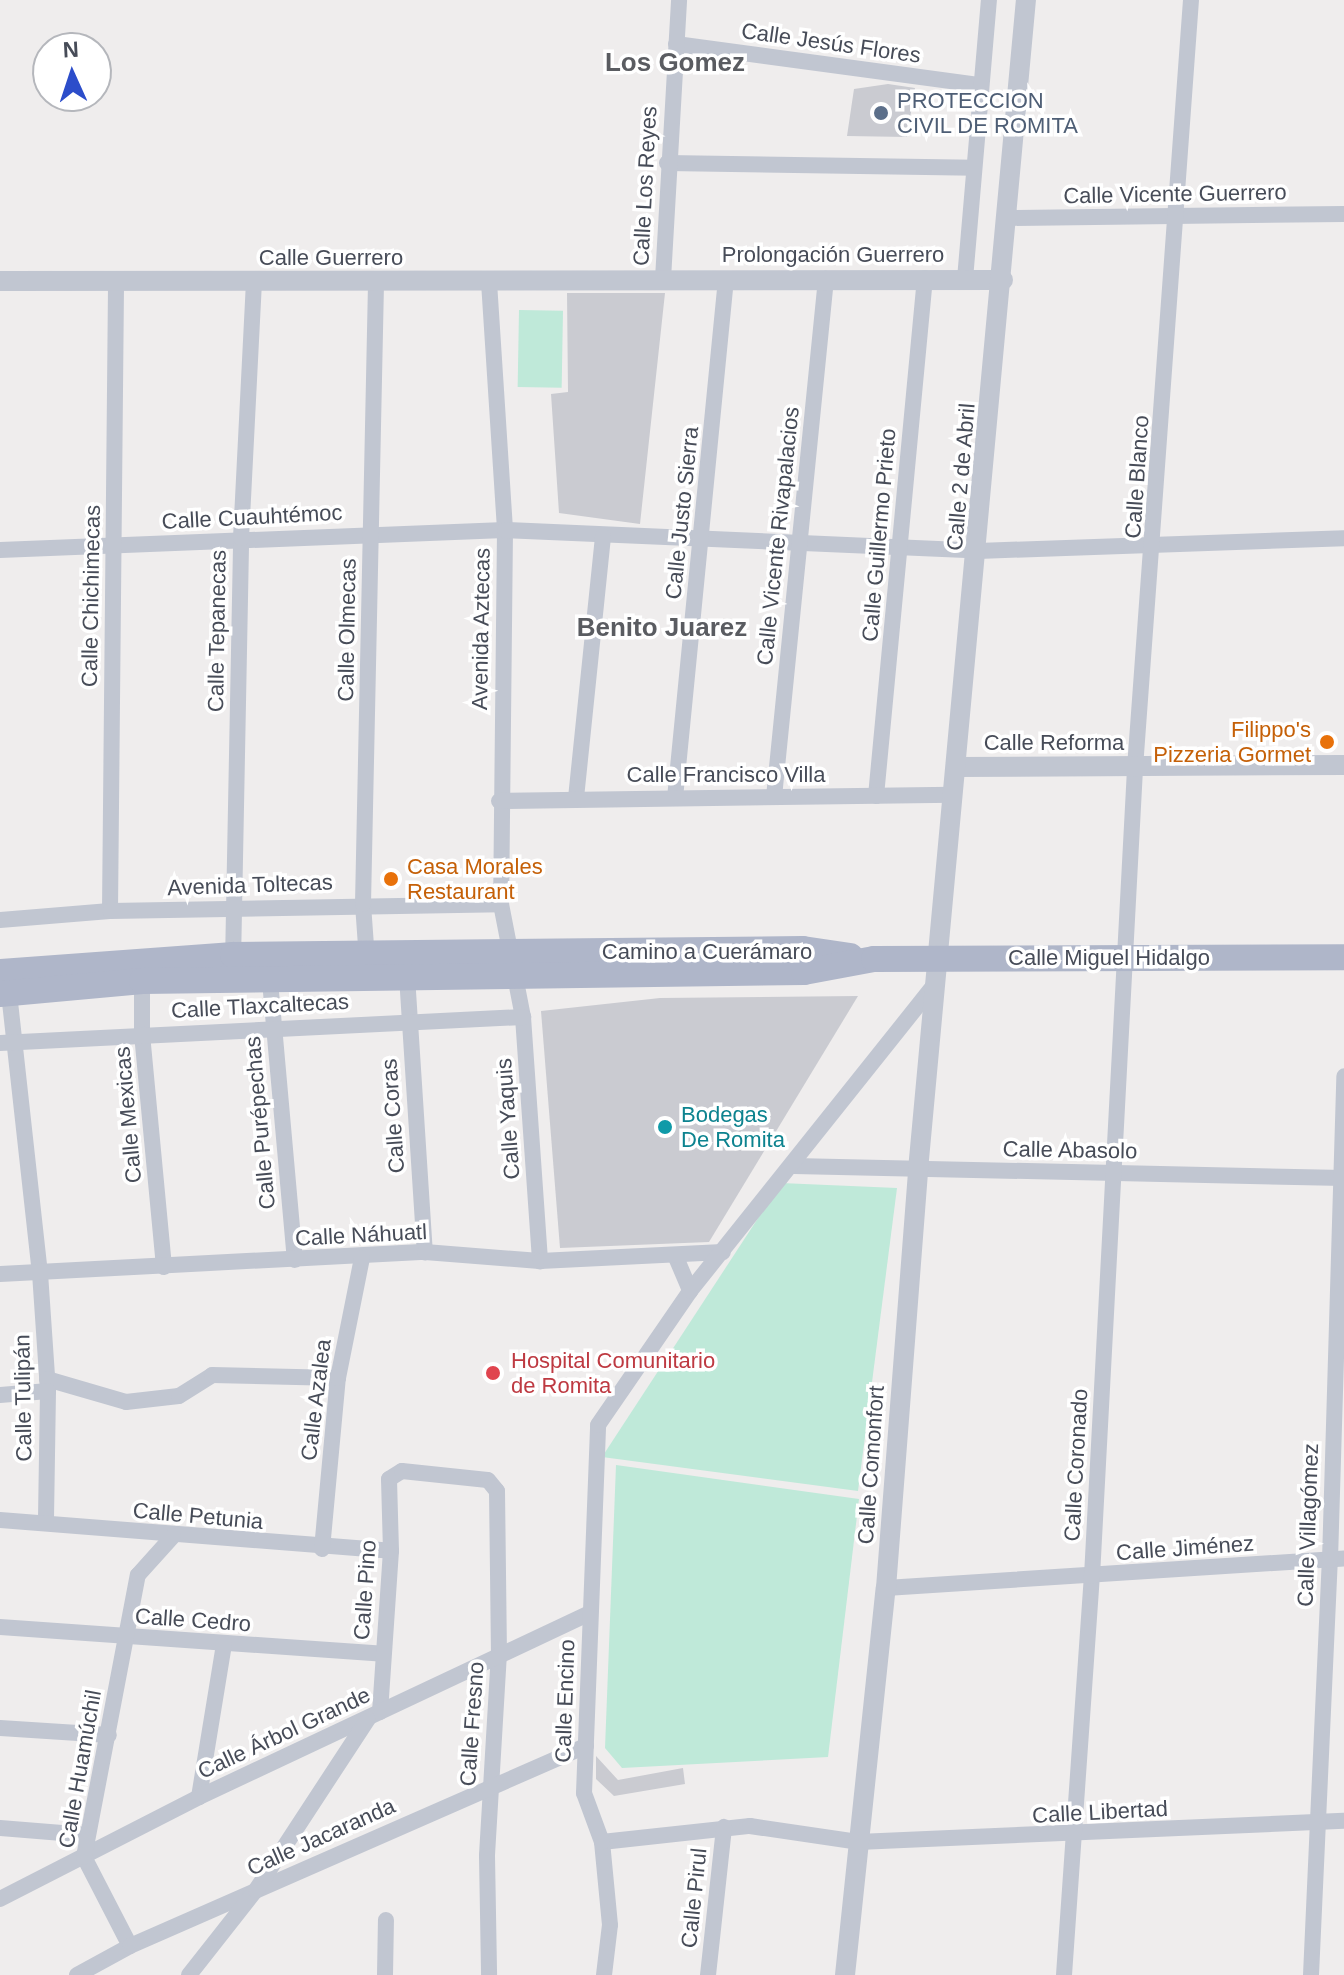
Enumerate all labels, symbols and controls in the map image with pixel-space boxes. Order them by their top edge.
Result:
street label: Calle Jesús Flores [740,17,922,69]
north arrow [32,32,112,112]
text: N [62,37,79,62]
district label: Los Gomez [605,47,745,79]
place label: PROTECCION CIVIL DE ROMITA [897,87,1079,138]
marker: PROTECCION CIVIL DE ROMITA [872,104,890,122]
street label: Calle Los Reyes [628,105,662,267]
street label: Calle Vicente Guerrero [1063,179,1287,209]
street label: Prolongación Guerrero [722,242,944,268]
street label: Calle Guerrero [259,245,403,271]
street label: Calle 2 de Abril [941,402,981,552]
street label: Calle Vicente Rivapalacios [751,405,805,667]
street label: Calle Blanco [1120,414,1154,540]
street label: Calle Justo Sierra [660,425,704,601]
street label: Calle Guillermo Prieto [857,427,901,643]
street label: Calle Cuauhtémoc [161,499,343,535]
street label: Calle Chichimecas [76,505,106,687]
street label: Avenida Aztecas [466,547,496,711]
street label: Calle Tepanecas [202,549,232,713]
street label: Calle Olmecas [333,558,361,702]
district label: Benito Juarez [577,612,747,644]
place label: Filippo's Pizzeria Gormet [1153,716,1311,768]
street label: Calle Reforma [984,730,1124,756]
marker: Filippo's Pizzeria Gormet [1318,733,1336,751]
street label: Calle Francisco Villa [627,762,825,788]
place label: Casa Morales Restaurant [407,853,543,904]
street label: Avenida Toltecas [167,869,333,901]
marker: Casa Morales Restaurant [382,870,400,888]
street label: Camino a Cuerámaro [602,939,812,965]
street label: Calle Miguel Hidalgo [1008,945,1210,971]
street label: Calle Tlaxcaltecas [170,988,350,1024]
street label: Calle Purépechas [239,1035,281,1211]
street label: Calle Mexicas [109,1046,147,1184]
street label: Calle Yaquis [491,1057,525,1181]
street label: Calle Coras [376,1058,410,1174]
place label: Bodegas De Romita [681,1101,785,1152]
marker: Bodegas De Romita [656,1118,674,1136]
street label: Calle Abasolo [1002,1136,1138,1164]
street label: Calle Náhuatl [294,1218,428,1252]
street label: Calle Tulipán [9,1334,37,1462]
street label: Calle Azalea [295,1337,337,1463]
place label: Hospital Comunitario de Romita [511,1347,715,1398]
marker: Hospital Comunitario de Romita [482,1362,504,1384]
street label: Calle Comonfort [852,1385,890,1545]
street label: Calle Coronado [1059,1388,1093,1542]
street label: Calle Villagómez [1292,1443,1324,1607]
street label: Calle Petunia [132,1497,264,1535]
street label: Calle Jiménez [1115,1530,1255,1566]
street label: Calle Pino [348,1539,382,1641]
street label: Calle Cedro [134,1603,252,1637]
street label: Calle Encino [550,1639,580,1763]
street label: Calle Fresno [454,1661,490,1787]
street label: Calle Árbol Grande [194,1682,374,1784]
street label: Calle Huamúchil [53,1688,107,1850]
street label: Calle Jacaranda [243,1793,399,1881]
street label: Calle Libertad [1032,1795,1168,1829]
street label: Calle Pirul [676,1847,712,1949]

